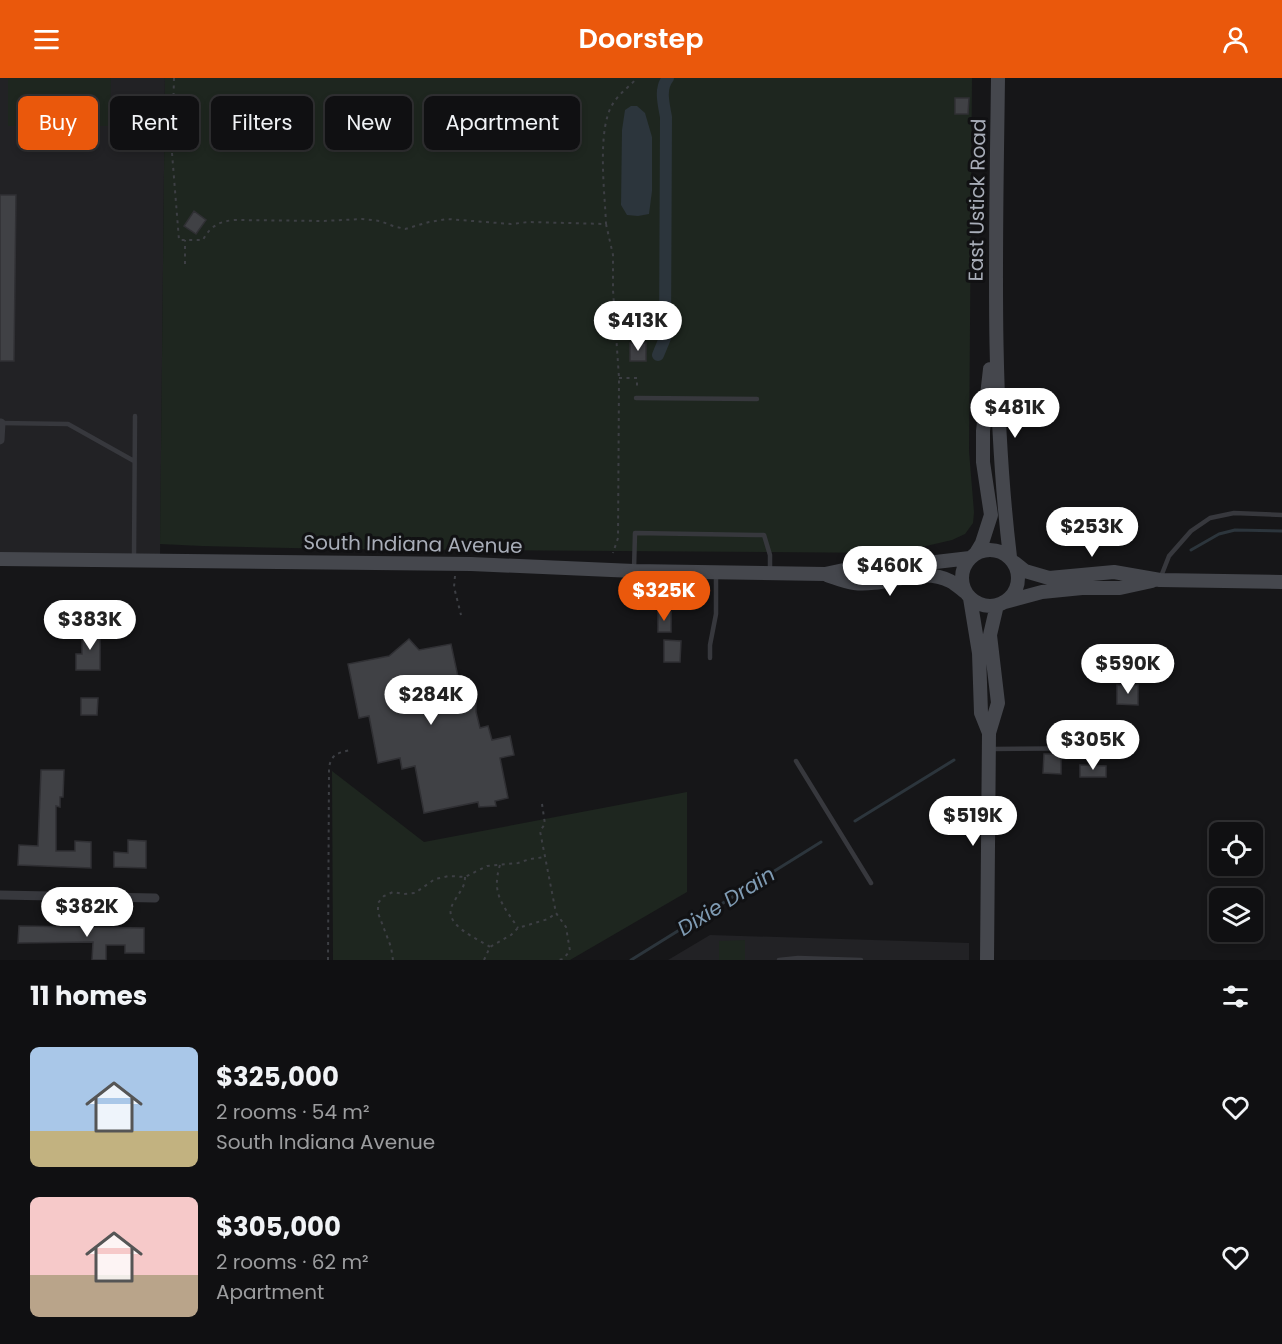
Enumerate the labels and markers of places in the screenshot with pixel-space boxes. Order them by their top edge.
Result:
pin: $413K [596,301,680,352]
pin: $481K [973,388,1057,439]
pin: $253K [1050,507,1134,558]
pin: $460K [848,546,932,597]
pin: $325K [622,571,706,622]
pin: $383K [48,600,132,651]
pin: $590K [1086,644,1170,695]
pin: $284K [389,675,473,726]
pin: $305K [1051,720,1135,771]
pin: $519K [931,796,1015,847]
pin: $382K [45,887,129,938]

